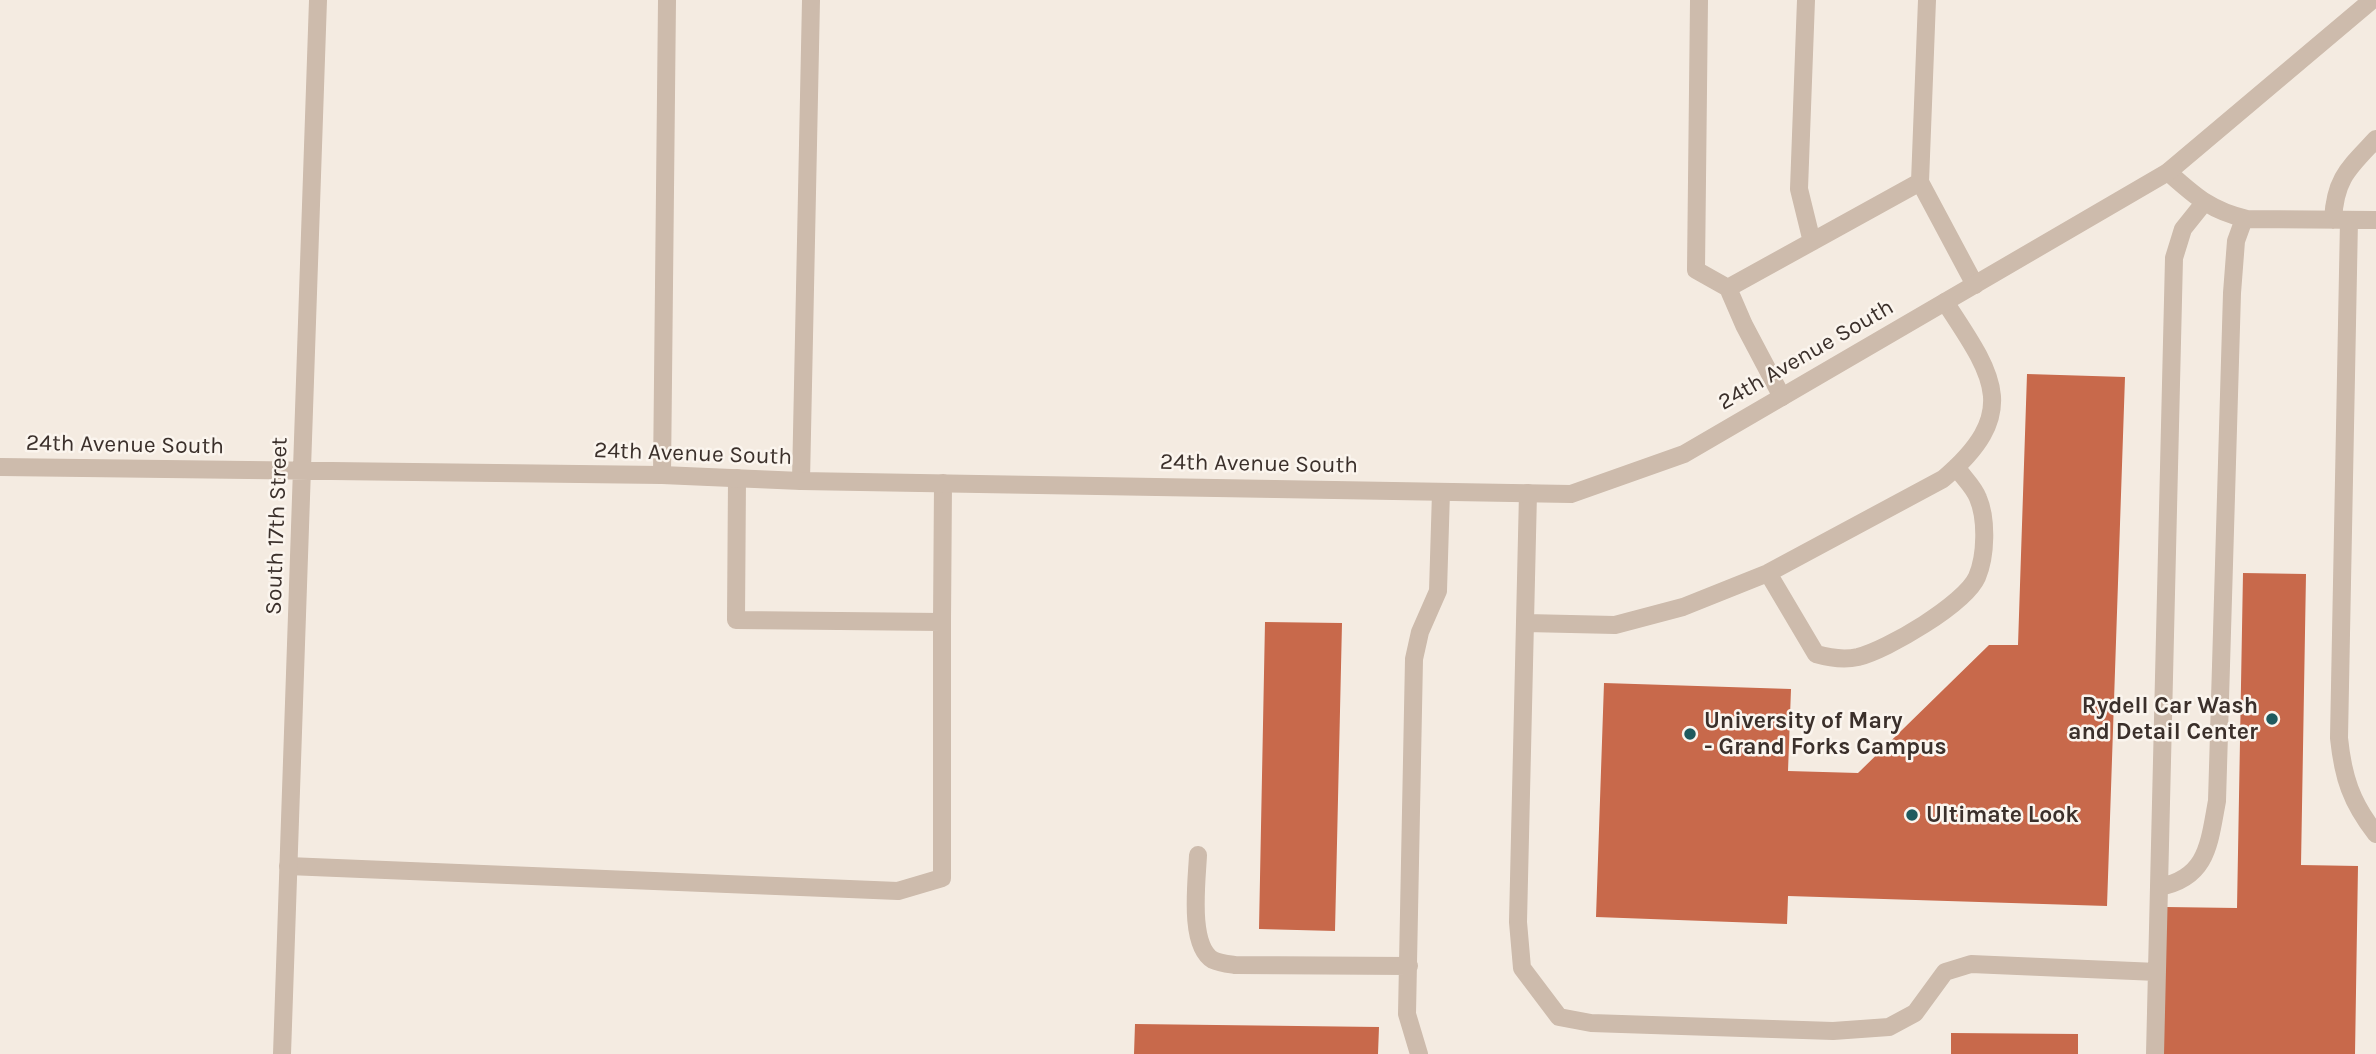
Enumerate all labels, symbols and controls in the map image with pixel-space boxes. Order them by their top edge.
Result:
street label: 24th Avenue South [1713,293,1899,417]
street label: 24th Avenue South [26,429,224,461]
street label: South 17th Street [260,437,294,615]
street label: 24th Avenue South [593,437,793,471]
street label: 24th Avenue South [1160,448,1358,480]
place label: Rydell Car Wash and Detail Center [2068,692,2258,746]
place label: University of Mary - Grand Forks Campus [1704,707,1947,761]
marker: Rydell Car Wash and Detail Center [2264,711,2280,727]
marker: University of Mary - Grand Forks Campus [1682,726,1698,742]
place label: Ultimate Look [1926,801,2079,829]
marker: Ultimate Look [1904,807,1920,823]

